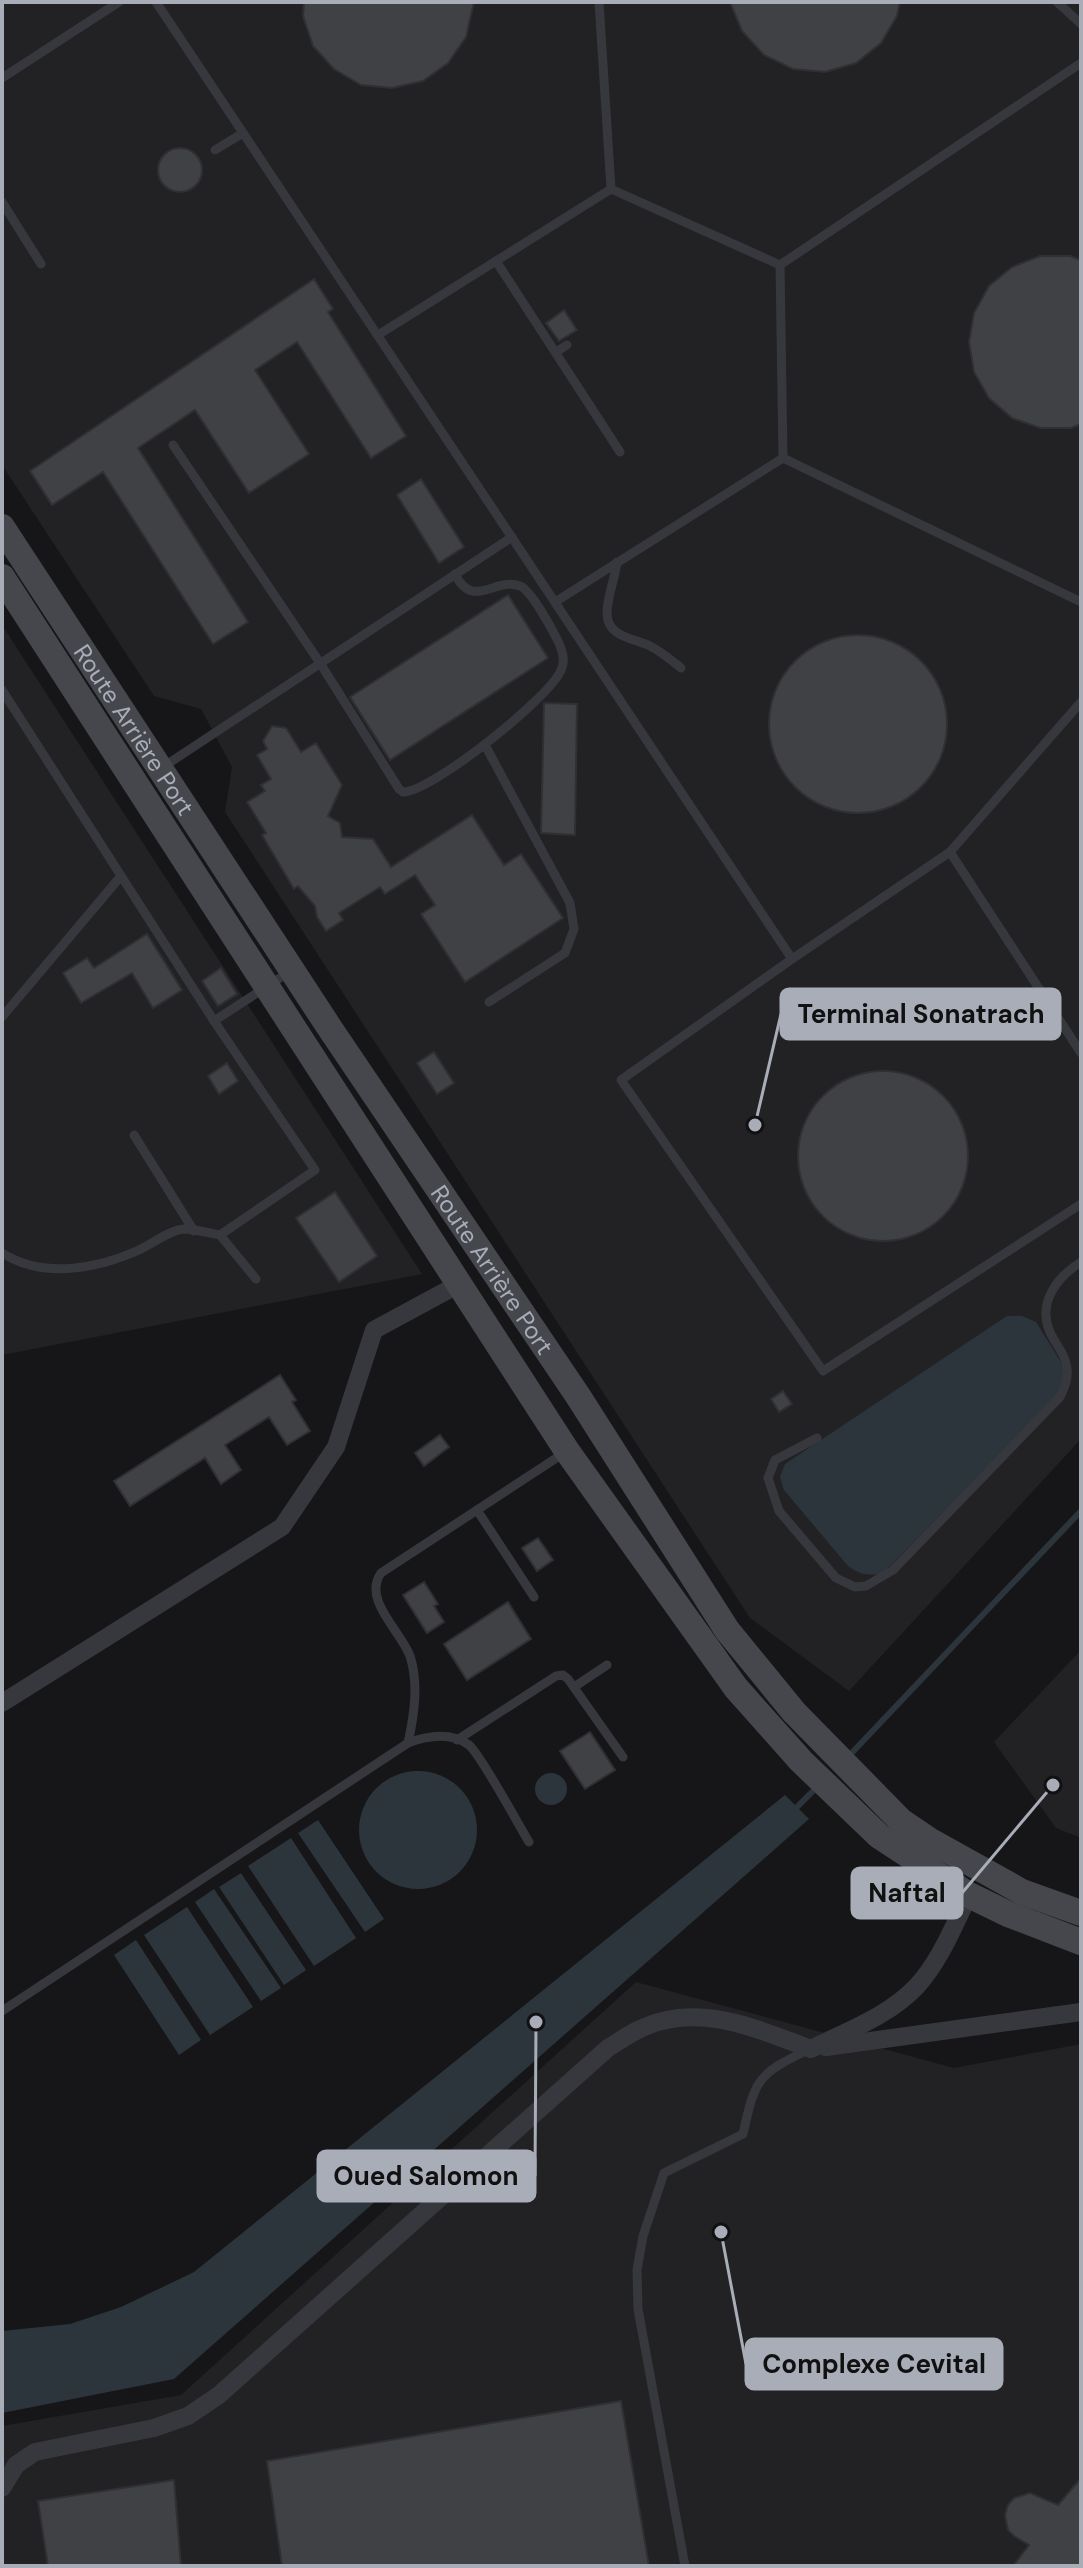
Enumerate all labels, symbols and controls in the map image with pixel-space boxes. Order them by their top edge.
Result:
street label: Route Arrière Port [67,638,202,821]
callout: Terminal Sonatrach [781,989,1060,1039]
text: Terminal Sonatrach [797,997,1045,1031]
street label: Route Arrière Port [424,1179,561,1360]
callout: Naftal [852,1868,962,1918]
text: Naftal [868,1876,946,1910]
callout: Oued Salomon [318,2151,535,2201]
text: Oued Salomon [333,2159,519,2193]
callout: Complexe Cevital [746,2339,1002,2389]
text: Complexe Cevital [762,2347,986,2381]

